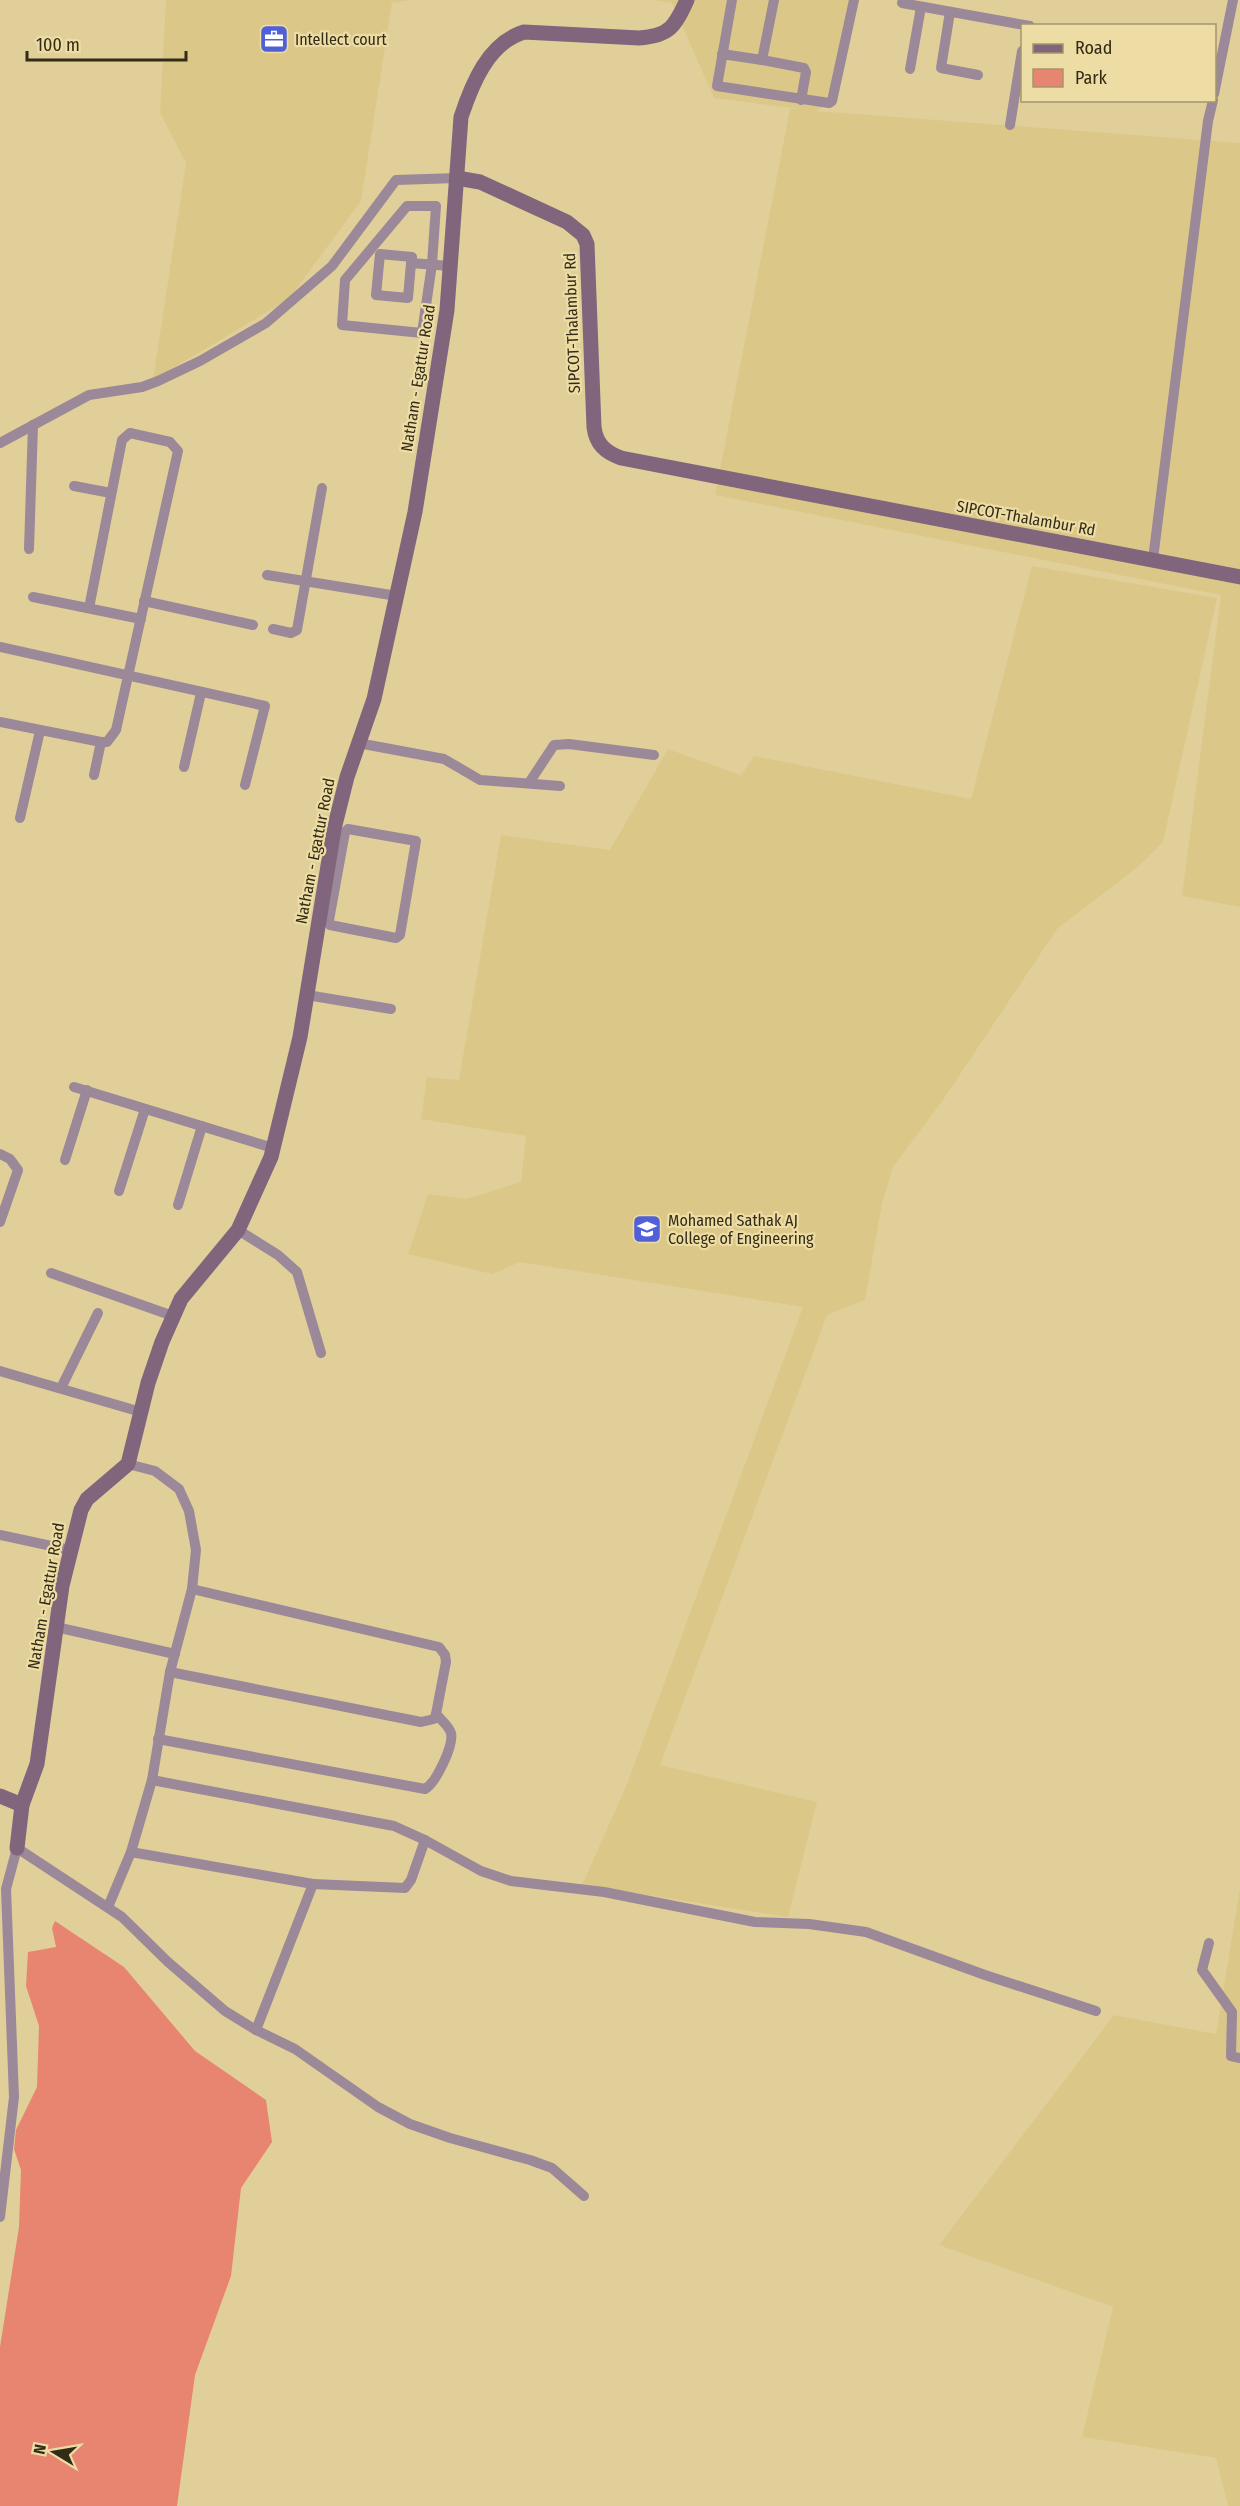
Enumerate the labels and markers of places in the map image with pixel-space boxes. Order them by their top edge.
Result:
office icon: Intellect court [258,23,290,55]
place label: Intellect court [295,30,388,49]
place label: Mohamed Sathak AJ College of Engineering [668,1211,814,1248]
school or university icon: Mohamed Sathak AJ College of Engineering [631,1213,663,1245]

